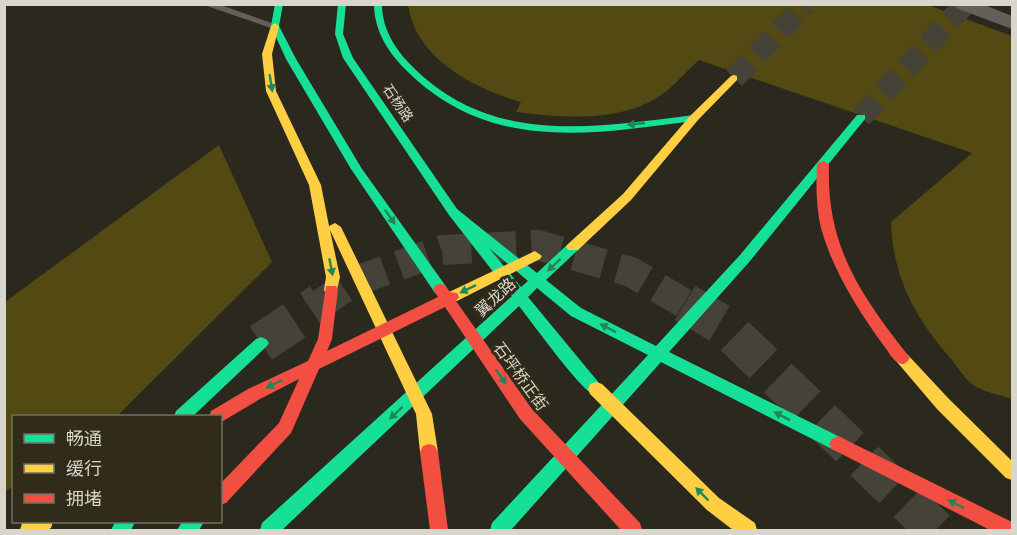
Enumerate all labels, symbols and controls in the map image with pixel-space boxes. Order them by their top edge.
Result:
one-way arrow [266,74,275,93]
street label: 石杨路 [379,80,418,125]
one-way arrow [627,119,646,129]
one-way arrow [384,208,396,224]
one-way arrow [327,258,336,277]
one-way arrow [547,258,561,272]
street label: 翼龙路 [470,273,520,321]
one-way arrow [460,284,477,294]
one-way arrow [600,324,617,333]
street label: 石坪桥正街 [489,337,553,415]
one-way arrow [495,369,507,385]
one-way arrow [266,379,283,389]
one-way arrow [389,405,403,419]
one-way arrow [774,412,791,421]
legend [12,415,222,523]
text: 畅通 [66,426,102,450]
text: 缓行 [66,456,102,480]
text: 拥堵 [66,486,102,510]
one-way arrow [696,488,710,502]
one-way arrow [948,499,965,509]

